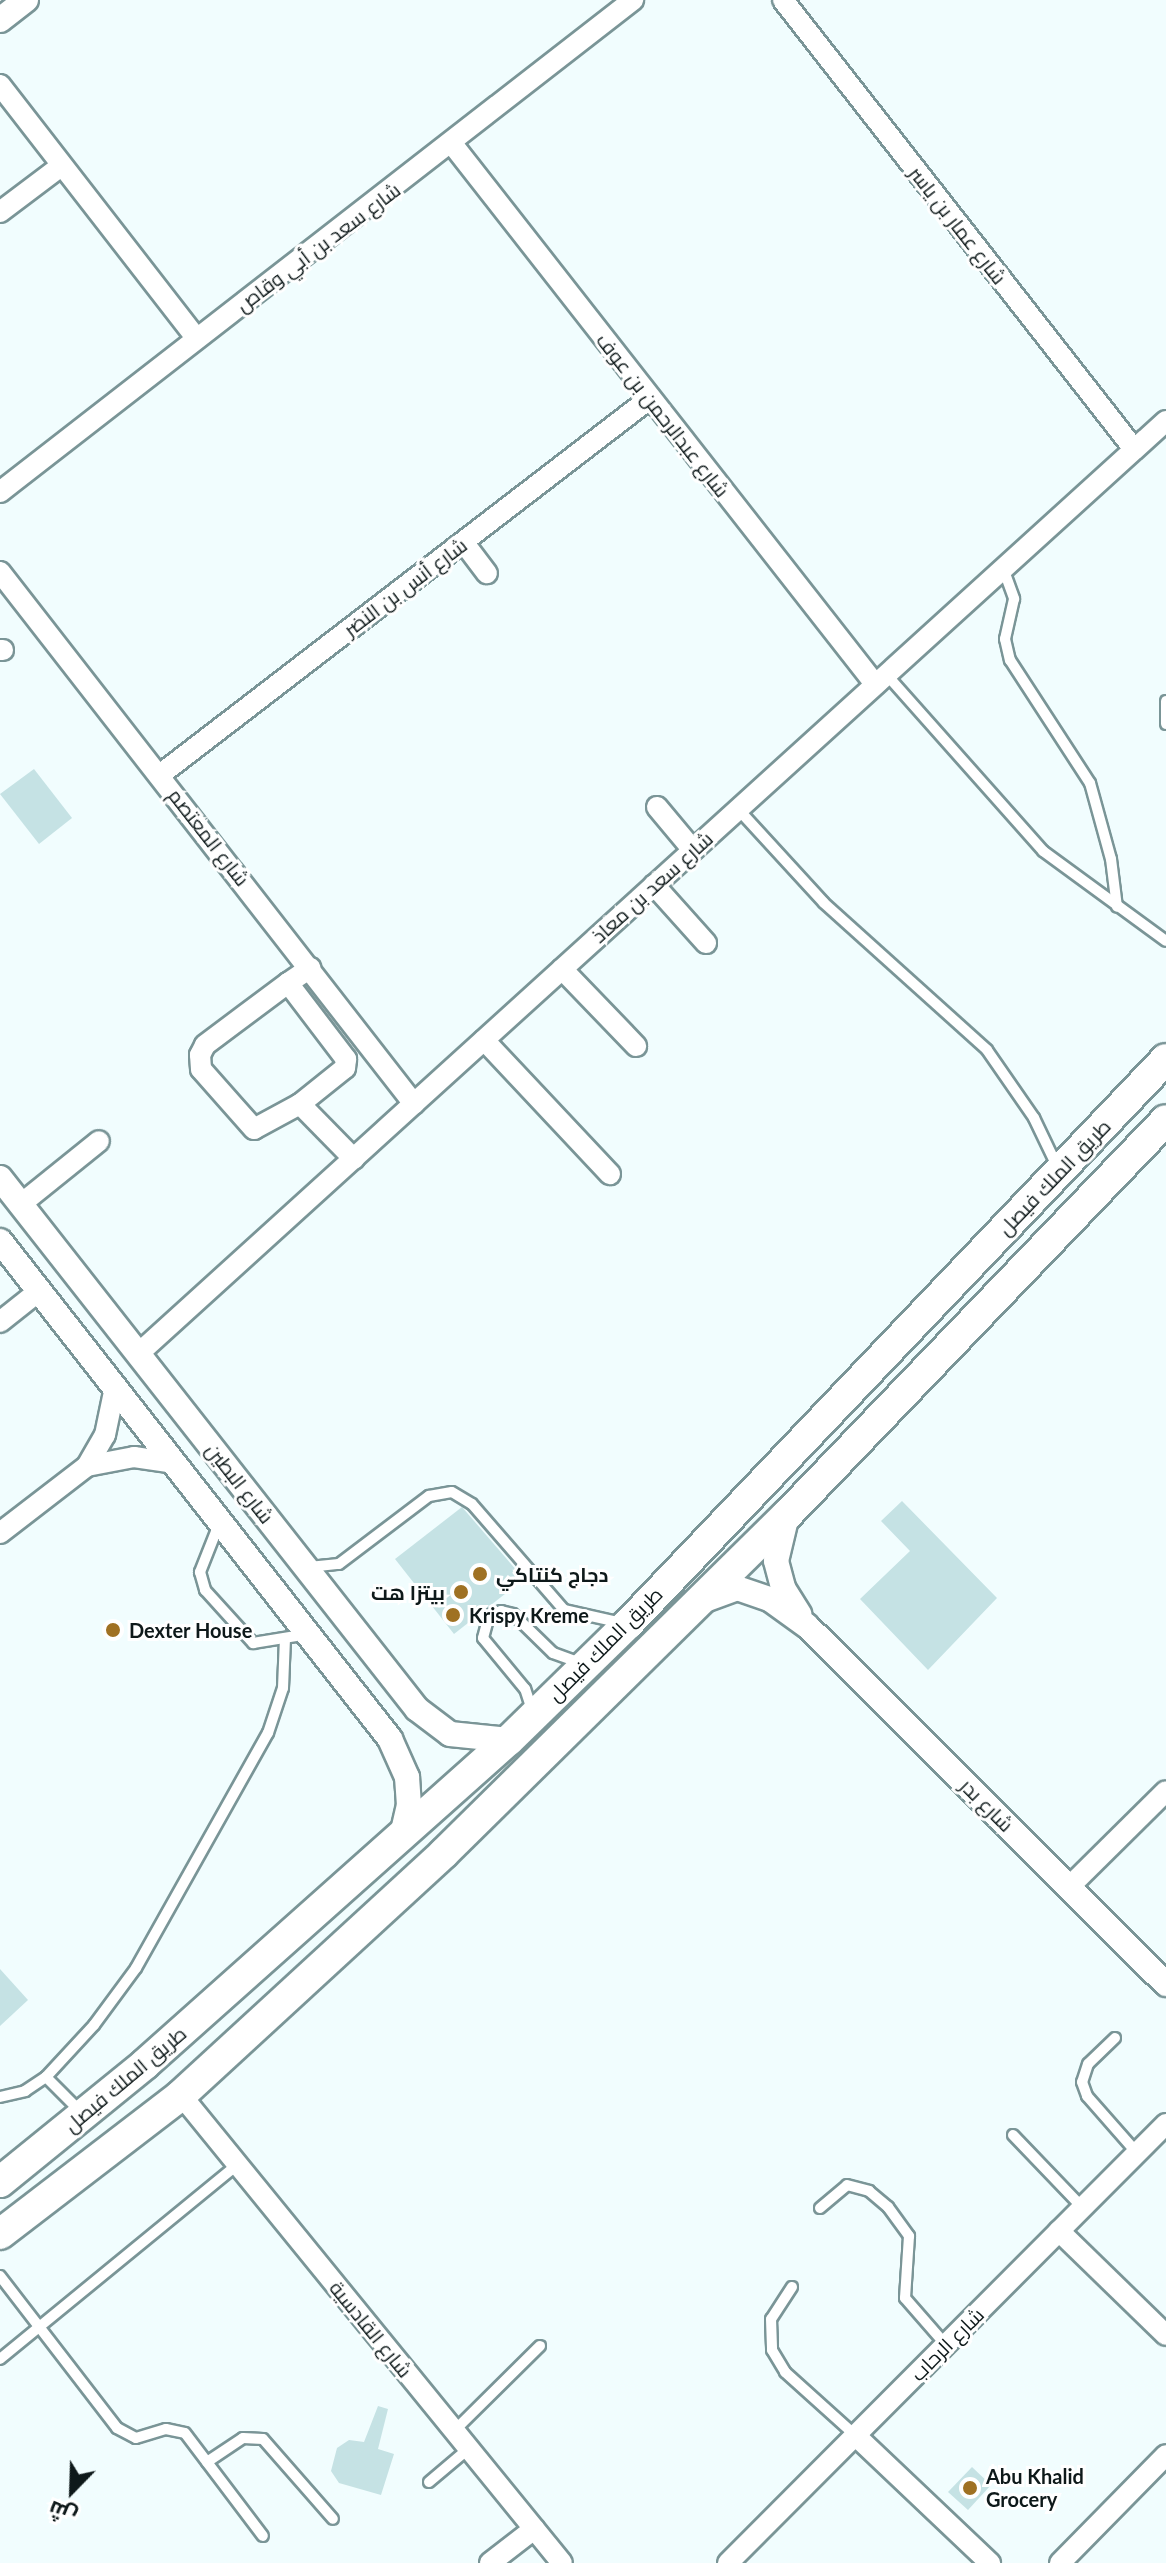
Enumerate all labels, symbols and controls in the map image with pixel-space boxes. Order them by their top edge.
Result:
street label: شارع عمار بن ياسر [904,161,1012,289]
street label: شارع سعد بن أبي وقاص [231,177,405,317]
street label: شارع عبدالرحمن بن عوف [592,328,734,502]
street label: شارع أنس بن النضر [339,533,471,641]
street label: شارع المعتصم [164,783,254,891]
street label: شارع سعد بن معاذ [587,826,717,948]
street label: طريق الملك فيصل [993,1114,1115,1240]
street label: شارع البطين [201,1438,279,1528]
place label: دجاج كنتاكي [496,1562,608,1586]
marker: دجاج كنتاكي [471,1565,489,1583]
place label: بيتزا هت [371,1580,445,1604]
street label: طريق الملك فيصل [543,1582,667,1706]
marker: بيتزا هت [452,1583,470,1601]
place label: Krispy Kreme [469,1603,590,1627]
marker: Krispy Kreme [444,1606,462,1624]
place label: Dexter House [129,1618,253,1642]
marker: Dexter House [104,1621,122,1639]
street label: شارع بدر [955,1773,1019,1837]
street label: طريق الملك فيصل [59,2021,191,2137]
street label: شارع القادسية [325,2276,417,2382]
street label: شارع الرحاب [905,2302,989,2386]
north arrow [32,2451,112,2531]
place label: Abu Khalid Grocery [986,2464,1084,2511]
marker: Abu Khalid Grocery [961,2479,979,2497]
text: ش [44,2496,81,2531]

